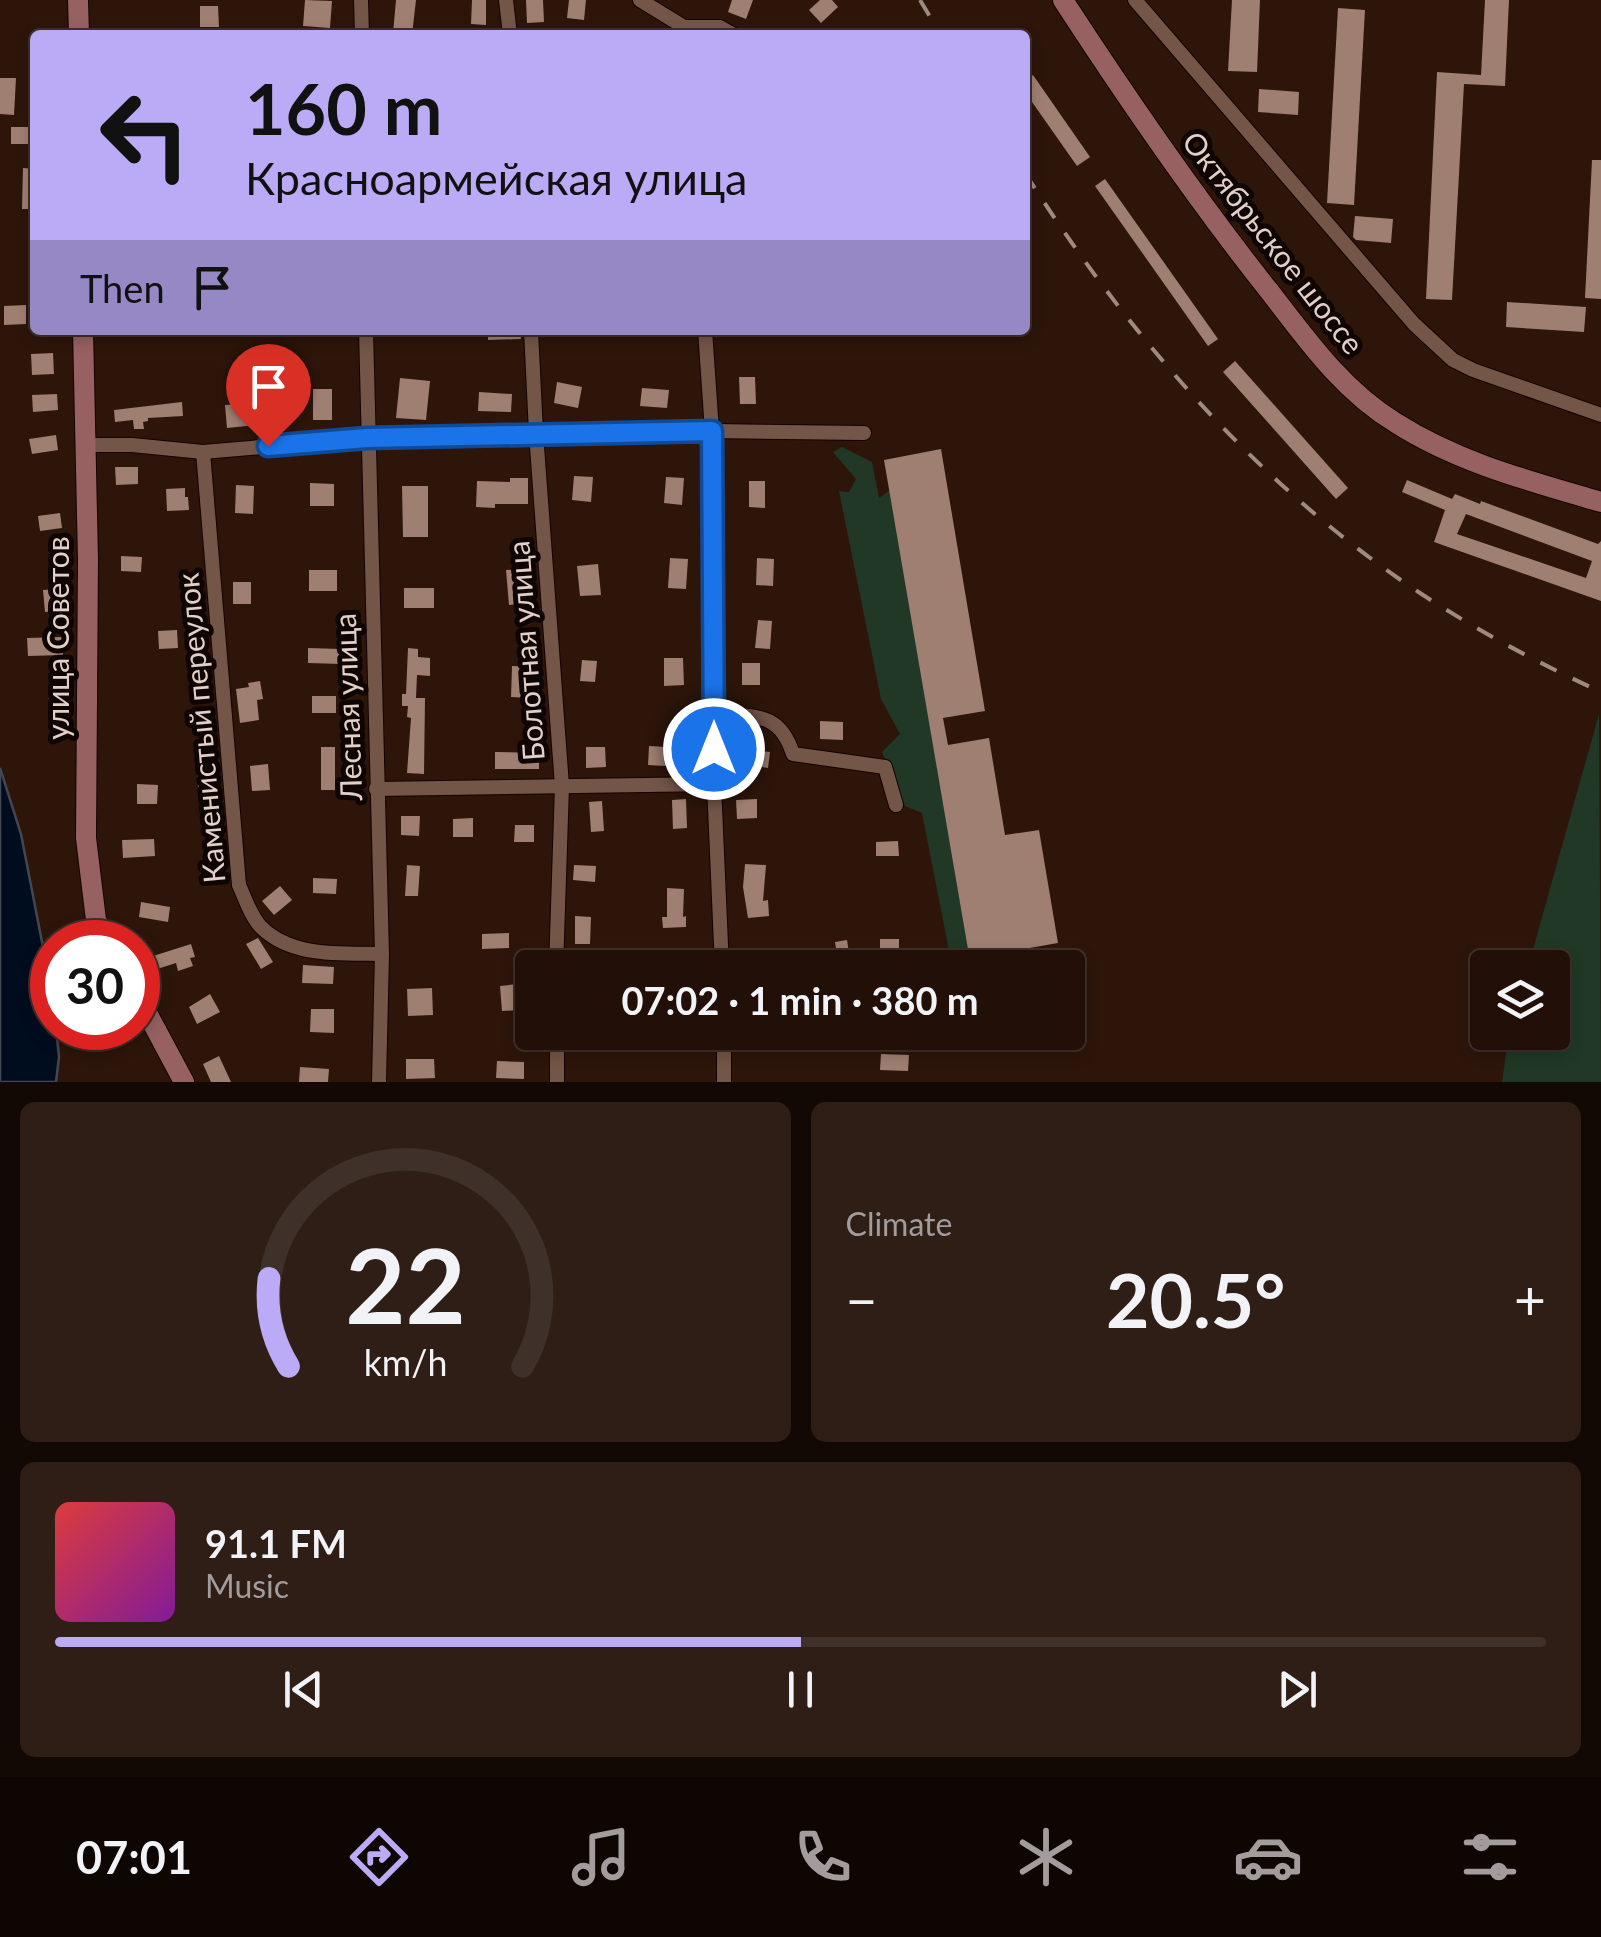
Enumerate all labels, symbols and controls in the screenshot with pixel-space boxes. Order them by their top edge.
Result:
text: 160 m [245,66,442,150]
icon: left [80,70,210,200]
street label: Октябрьское шоссе [1176,123,1372,361]
text: Красноармейская улица [245,151,747,205]
icon: arrive [185,260,240,315]
text: Then [80,265,165,311]
pin [226,344,311,447]
icon: arrive [241,359,296,414]
street label: улица Советов [39,536,75,740]
street label: Болотная улица [499,540,551,762]
street label: Каменистый переулок [168,571,231,885]
street label: Лесная улица [326,613,368,802]
position arrow [662,697,766,801]
speed limit sign: 30 [30,920,160,1050]
map controls [1470,950,1570,1050]
button: layers [1470,950,1570,1050]
text: 07:02 · 1 min · 380 m [621,977,979,1023]
text: Climate [846,1204,952,1243]
text: 22 [345,1221,466,1346]
text: 20.5° [1106,1254,1285,1344]
text: − [846,1266,877,1332]
text: + [1514,1266,1546,1332]
text: km/h [363,1341,447,1384]
text: 91.1 FM [205,1520,347,1566]
text: Music [205,1566,289,1605]
icon: previous [276,1662,331,1717]
icon: pause [773,1662,828,1717]
icon: next [1270,1662,1325,1717]
icon: directions [344,1822,414,1892]
icon: music [566,1822,636,1892]
icon: phone [788,1822,858,1892]
icon: climate [1011,1822,1081,1892]
icon: car [1233,1822,1303,1892]
icon: filters [1455,1822,1525,1892]
text: 07:01 [76,1830,192,1884]

